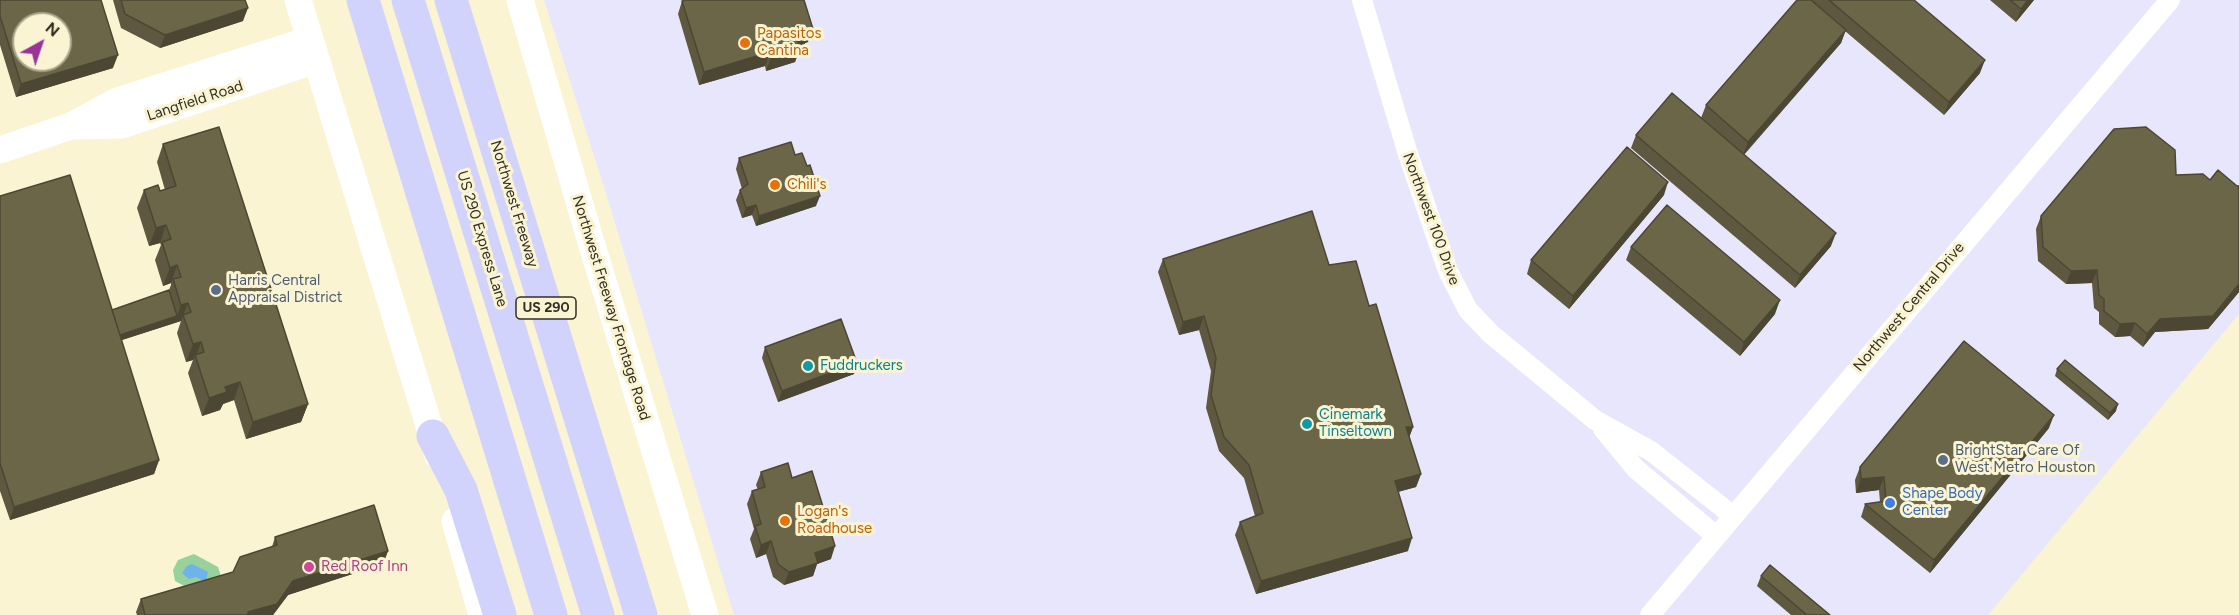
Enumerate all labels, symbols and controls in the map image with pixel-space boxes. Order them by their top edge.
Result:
north arrow [12,12,72,72]
text: N [42,18,63,41]
place label: Papasitos Cantina [757,25,821,60]
marker: Papasitos Cantina [738,36,752,50]
street label: Langfield Road [145,77,245,125]
street label: Northwest Freeway [486,138,542,270]
street label: Northwest 100 Drive [1399,150,1463,288]
street label: US 290 Express Lane [453,169,511,309]
place label: Chili's [787,176,826,194]
marker: Chili's [768,178,782,192]
street label: Northwest Freeway Frontage Road [568,193,654,423]
street label: Northwest Central Drive [1850,239,1968,375]
place label: Harris Central Appraisal District [228,272,343,307]
marker: Harris Central Appraisal District [209,283,223,297]
road number: US 290 [516,297,576,319]
place label: Fuddruckers [820,357,903,375]
marker: Fuddruckers [801,359,815,373]
place label: Cinemark Tinseltown [1319,406,1392,441]
marker: Cinemark Tinseltown [1300,417,1314,431]
place label: BrightStar Care Of West Metro Houston [1955,442,2095,477]
marker: BrightStar Care Of West Metro Houston [1936,453,1950,467]
place label: Shape Body Center [1902,485,1983,520]
marker: Shape Body Center [1883,496,1897,510]
place label: Logan's Roadhouse [797,503,872,538]
marker: Logan's Roadhouse [778,514,792,528]
place label: Red Roof Inn [321,558,408,576]
marker: Red Roof Inn [302,560,316,574]

